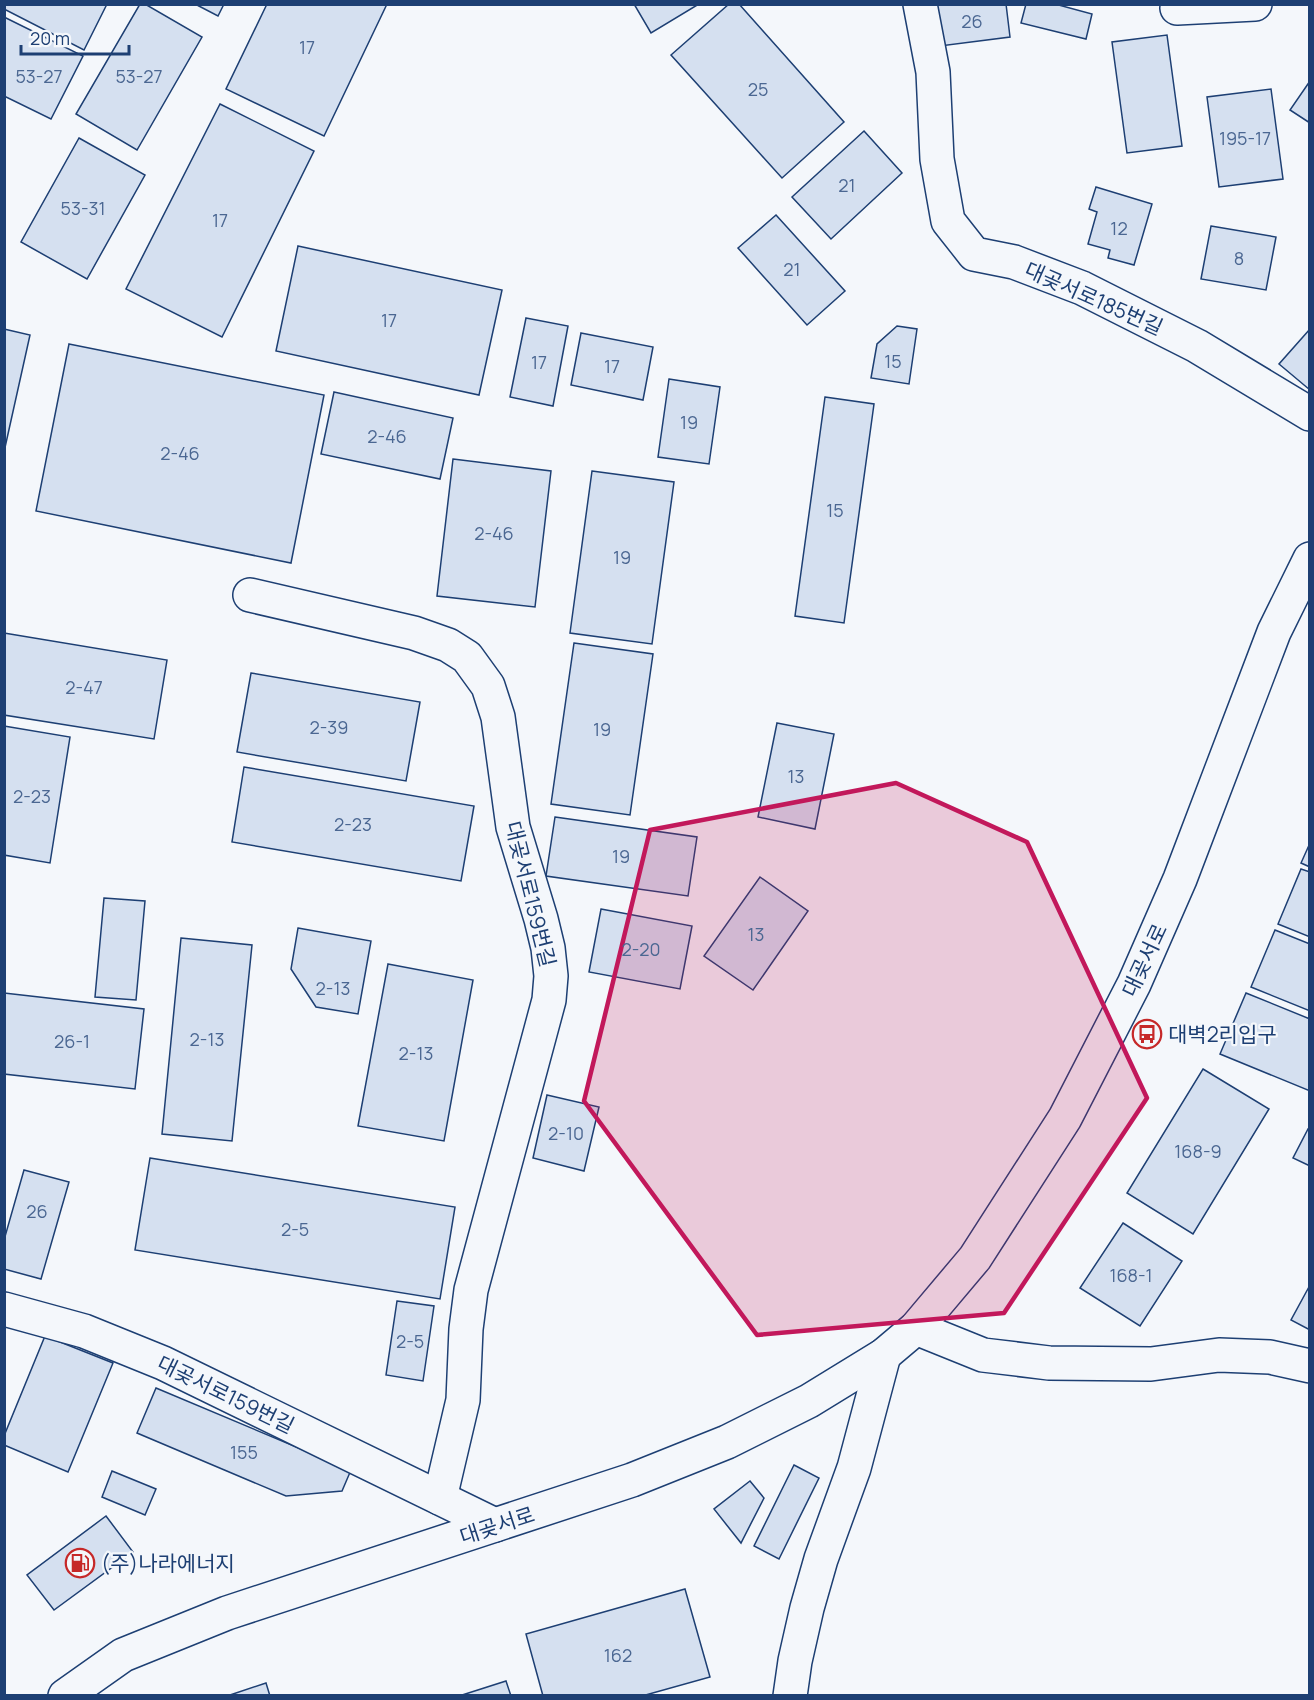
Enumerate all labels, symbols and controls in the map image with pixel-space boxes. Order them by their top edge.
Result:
house number: 26 [961,9,983,33]
scale bar [21,18,129,56]
text: 20 m [30,26,70,50]
house number: 17 [299,35,315,59]
house number: 53-27 [15,64,63,88]
house number: 53-27 [115,64,163,88]
house number: 25 [748,77,768,101]
house number: 195-17 [1219,126,1271,150]
house number: 21 [838,173,856,197]
house number: 53-31 [61,196,105,220]
house number: 17 [212,208,228,232]
house number: 12 [1110,216,1128,240]
house number: 8 [1234,246,1244,270]
street label: 대곶서로185번길 [1021,255,1167,341]
house number: 21 [783,257,801,281]
house number: 17 [381,308,397,332]
house number: 15 [884,349,902,373]
house number: 17 [531,350,547,374]
house number: 17 [604,354,620,378]
house number: 19 [680,410,698,434]
house number: 2-46 [367,424,407,448]
house number: 2-46 [160,441,200,465]
house number: 15 [826,498,844,522]
house number: 2-46 [474,521,514,545]
house number: 19 [613,545,631,569]
house number: 2-47 [65,675,103,699]
house number: 2-39 [310,715,348,739]
house number: 19 [593,717,611,741]
house number: 13 [788,764,804,788]
house number: 2-23 [13,784,51,808]
house number: 2-23 [334,812,372,836]
street label: 대곶서로159번길 [499,818,563,970]
house number: 19 [612,844,630,868]
street label: 대곶서로 [1115,919,1173,1001]
house number: 13 [748,922,764,946]
house number: 2-20 [621,937,661,961]
house number: 2-13 [316,976,350,1000]
bus stop icon: 대벽2리입구 [1131,1018,1163,1050]
place label: 대벽2리입구 [1168,1020,1277,1048]
house number: 2-13 [190,1027,224,1051]
house number: 26-1 [54,1029,90,1053]
house number: 2-13 [399,1041,433,1065]
house number: 2-10 [548,1121,584,1145]
house number: 168-9 [1174,1139,1222,1163]
house number: 26 [26,1199,48,1223]
house number: 2-5 [281,1217,309,1241]
house number: 168-1 [1109,1263,1153,1287]
house number: 2-5 [396,1329,424,1353]
street label: 대곶서로159번길 [153,1349,299,1439]
house number: 155 [230,1440,258,1464]
street label: 대곶서로 [456,1500,538,1550]
fuel station icon: (주)나라에너지 [64,1547,96,1579]
place label: (주)나라에너지 [101,1549,235,1577]
house number: 162 [604,1643,632,1667]

